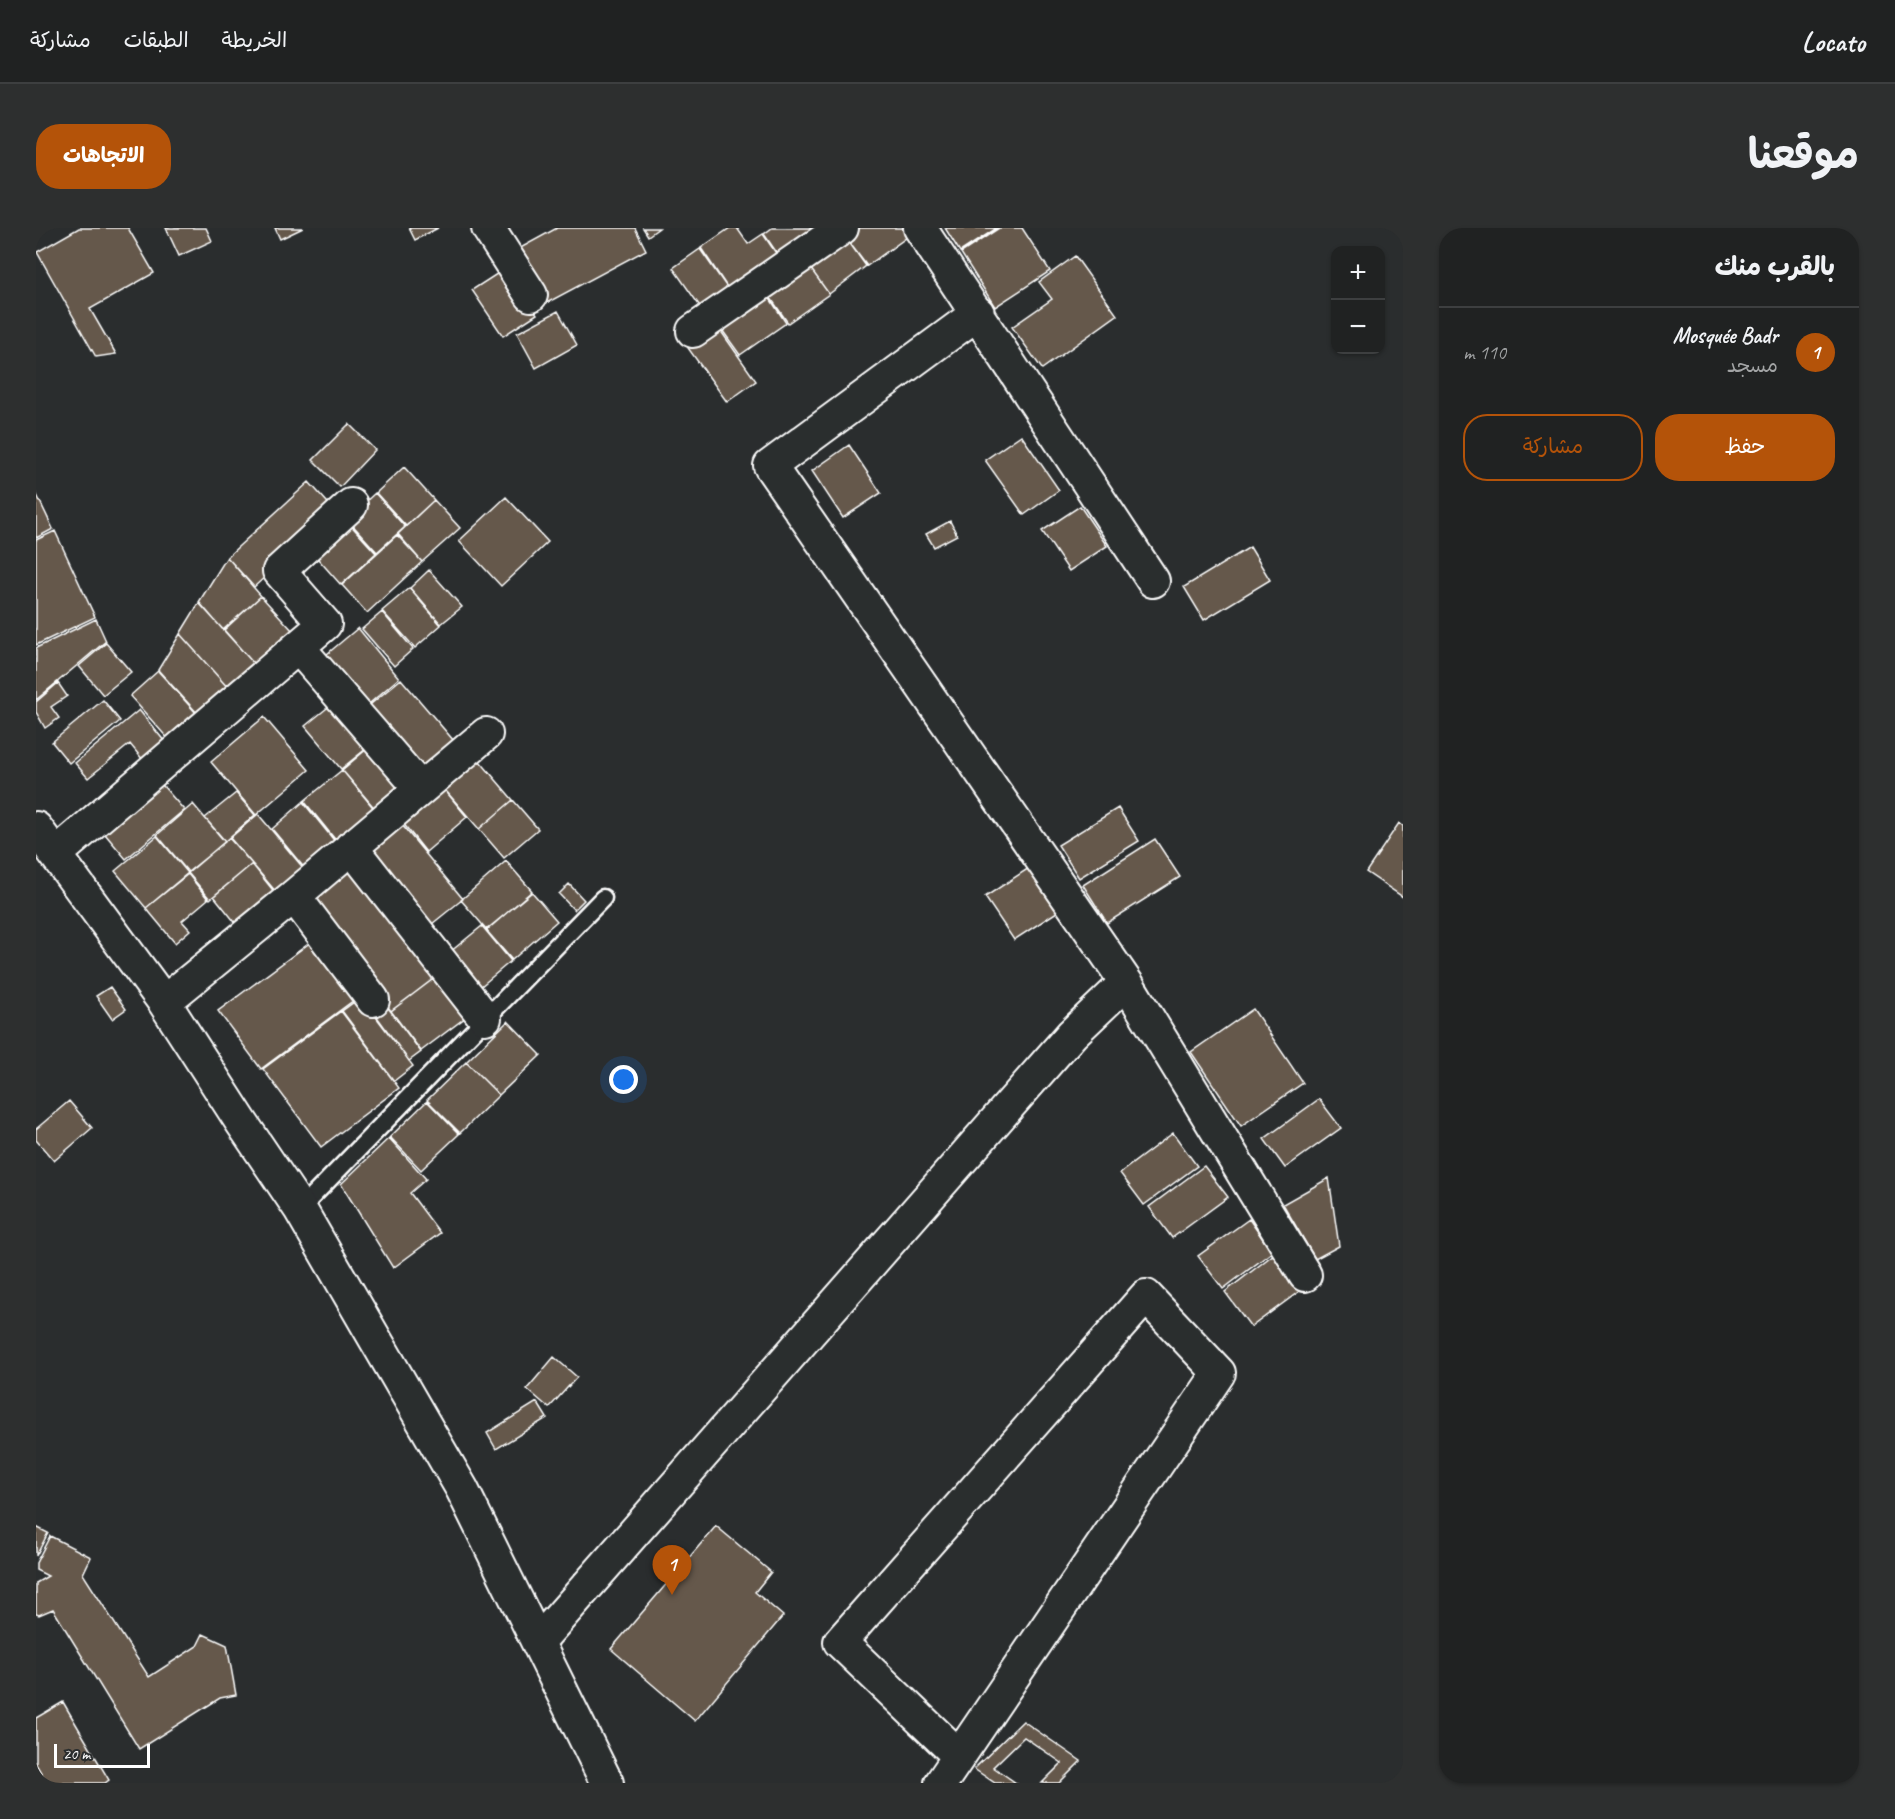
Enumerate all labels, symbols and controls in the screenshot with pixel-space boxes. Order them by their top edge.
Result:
text: Locato [1802,24,1865,59]
text: مشاركة [30,27,91,53]
text: الطبقات [124,27,189,53]
text: الخريطة [222,27,287,53]
button: الاتجاهات [36,124,171,189]
text: موقعنا [1748,128,1859,181]
map controls [1331,246,1385,354]
button: + [1331,246,1385,300]
text: بالقرب منك [1715,250,1835,283]
button: − [1331,300,1385,354]
text: Mosquée Badr [1673,322,1778,350]
text: 110 m [1463,340,1506,365]
text: 1 [1811,340,1820,365]
text: مسجد [1727,353,1778,378]
button: مشاركة [1463,414,1643,481]
button: حفظ [1655,414,1835,481]
your location [609,1065,638,1094]
pin: 1 [652,1546,692,1595]
scale bar [54,1741,150,1768]
text: 20 m [63,1744,90,1764]

